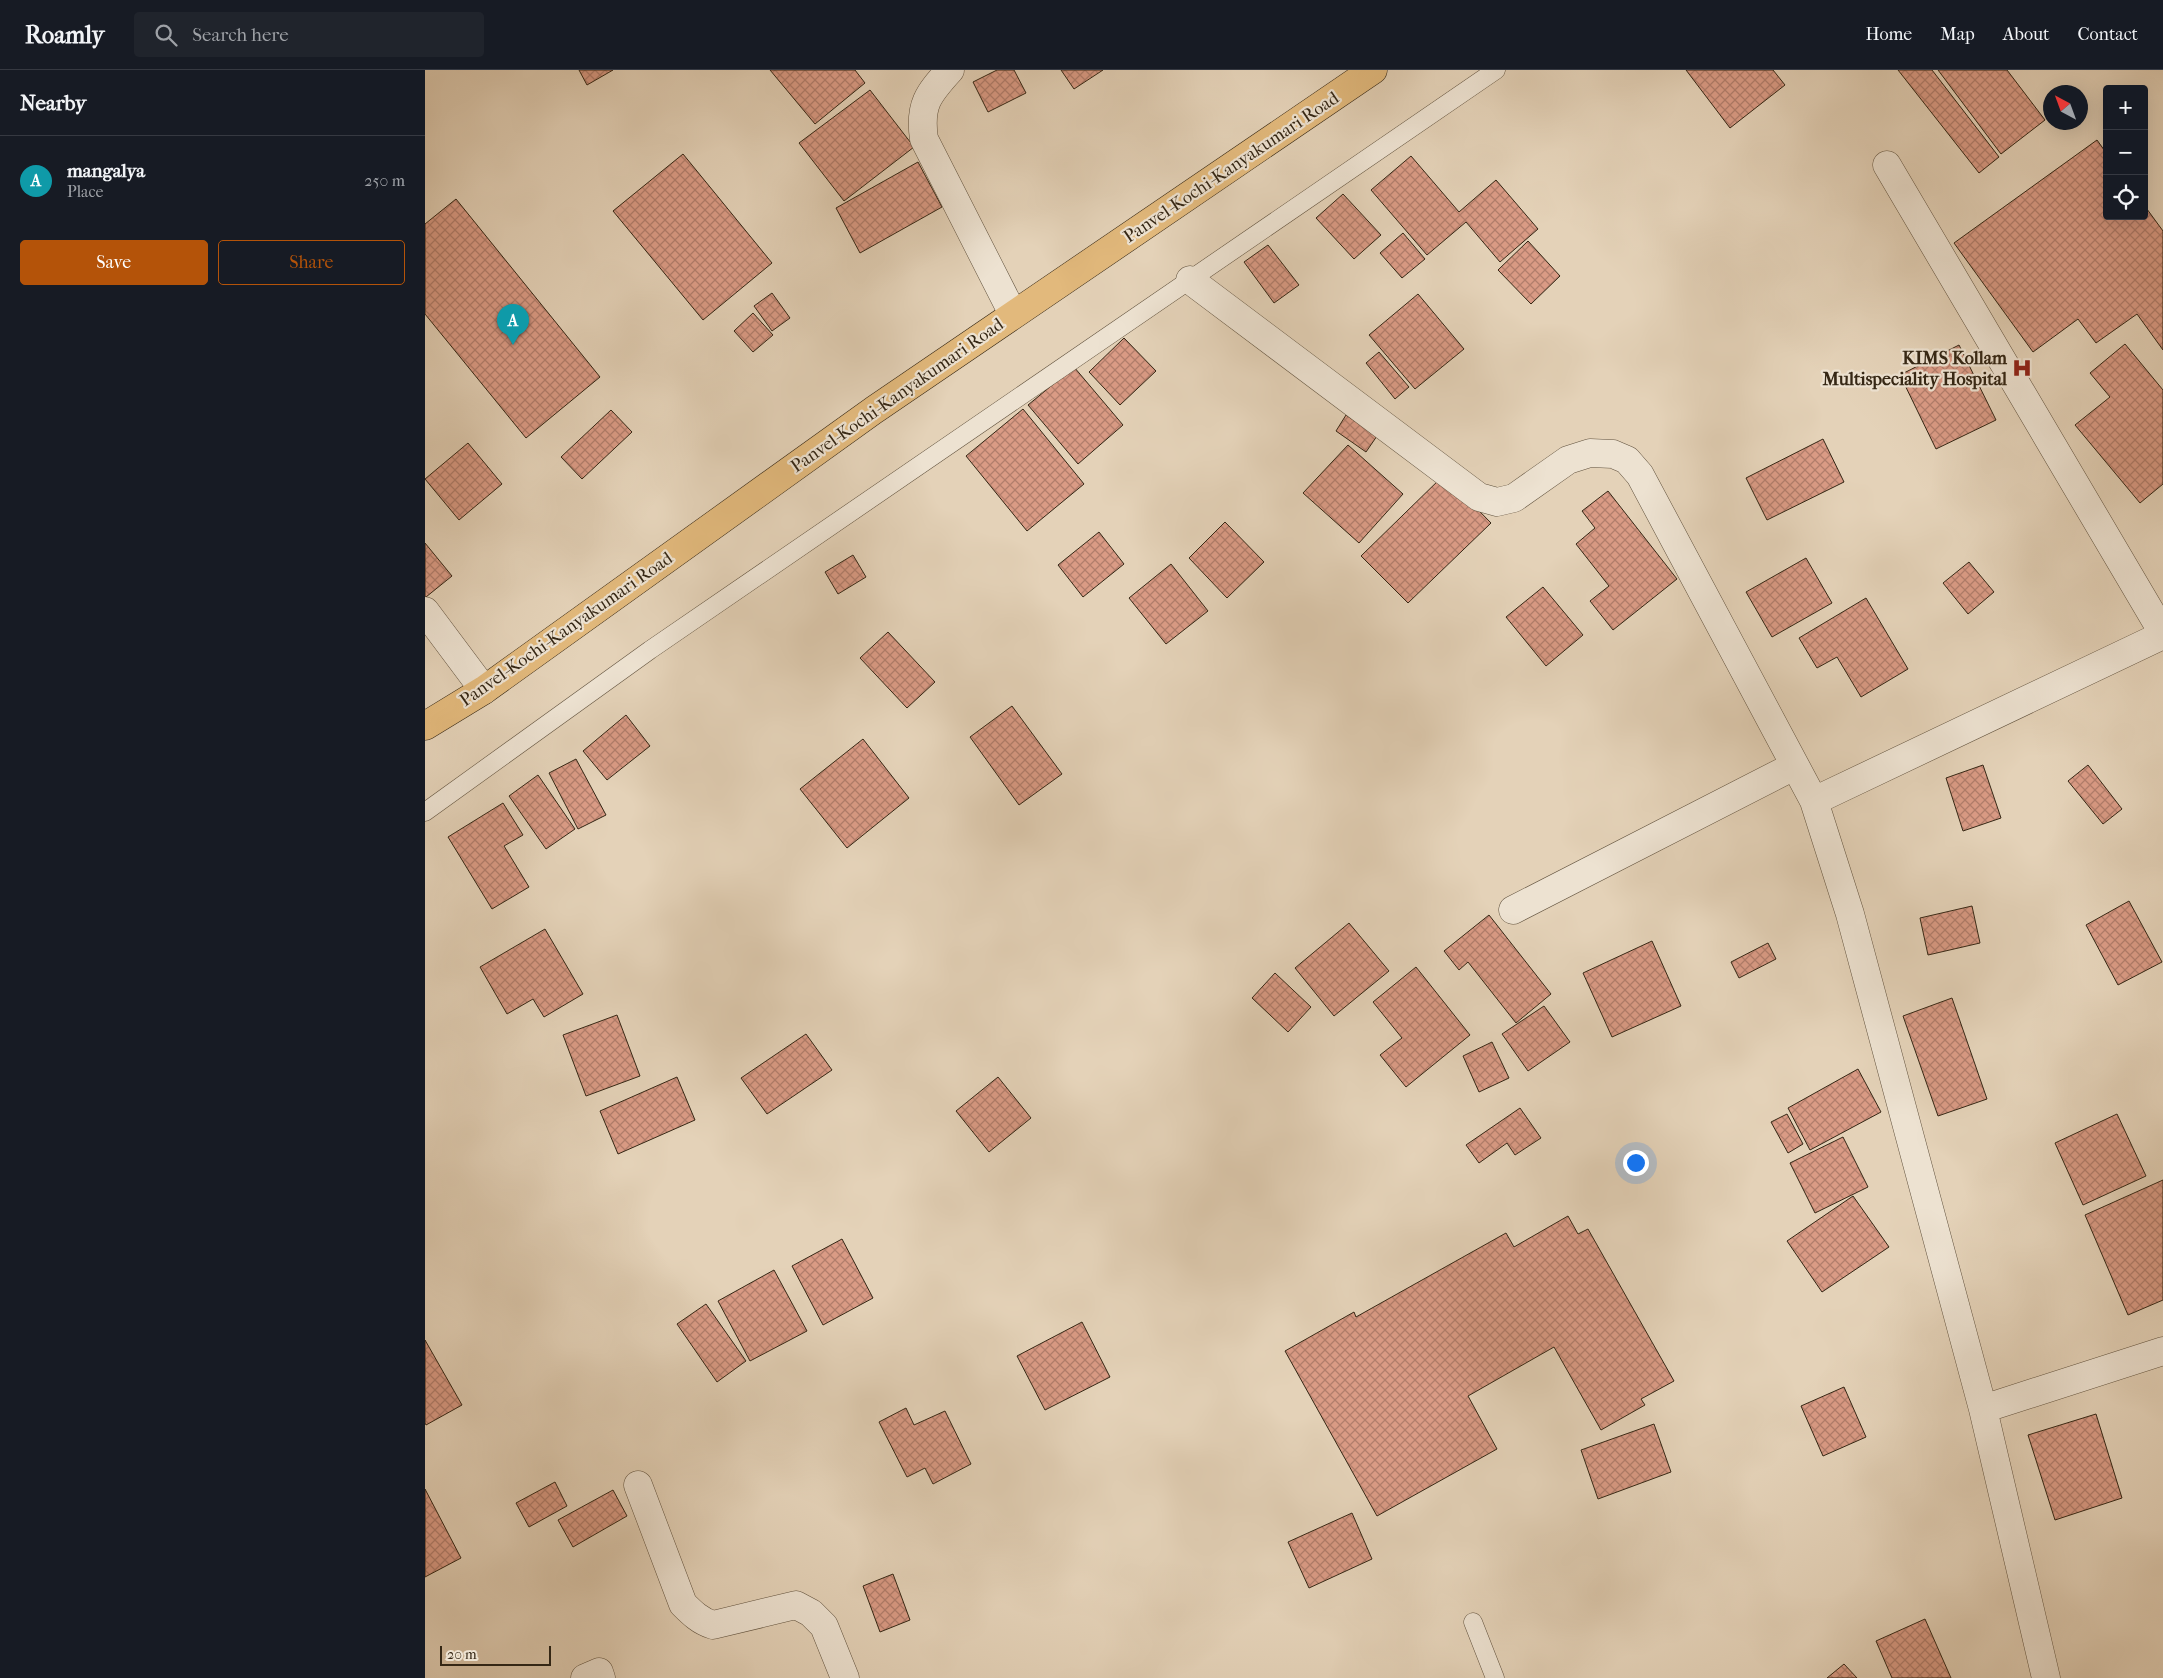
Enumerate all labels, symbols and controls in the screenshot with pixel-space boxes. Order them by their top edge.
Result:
search box [134,12,484,57]
text: Roamly [25,21,104,49]
icon: search [152,21,180,49]
text: Search here [192,24,289,46]
text: Home [1865,24,1912,45]
text: Map [1940,24,1975,45]
text: About [2003,24,2049,45]
text: Contact [2077,24,2138,45]
north arrow [2043,85,2088,130]
map controls [2103,85,2148,220]
button: + [2103,85,2148,130]
street label: Panvel-Kochi-Kanyakumari Road [1120,87,1343,247]
text: Nearby [20,91,86,115]
button: − [2103,130,2148,175]
text: mangalya [67,160,145,182]
text: A [31,171,41,190]
text: 250 m [364,171,405,190]
button: locate [2103,175,2148,220]
text: Place [67,182,103,201]
button: Save [20,240,208,285]
button: Share [218,240,405,285]
pin: A [497,304,529,345]
street label: Panvel-Kochi-Kanyakumari Road [787,314,1008,477]
place label: KIMS Kollam Multispeciality Hospital [1822,348,2008,390]
hospital icon: KIMS Kollam Multispeciality Hospital [2011,357,2033,379]
street label: Panvel-Kochi-Kanyakumari Road [456,548,677,711]
your location [1623,1150,1649,1176]
scale bar [440,1643,551,1666]
text: 20 m [447,1646,477,1663]

